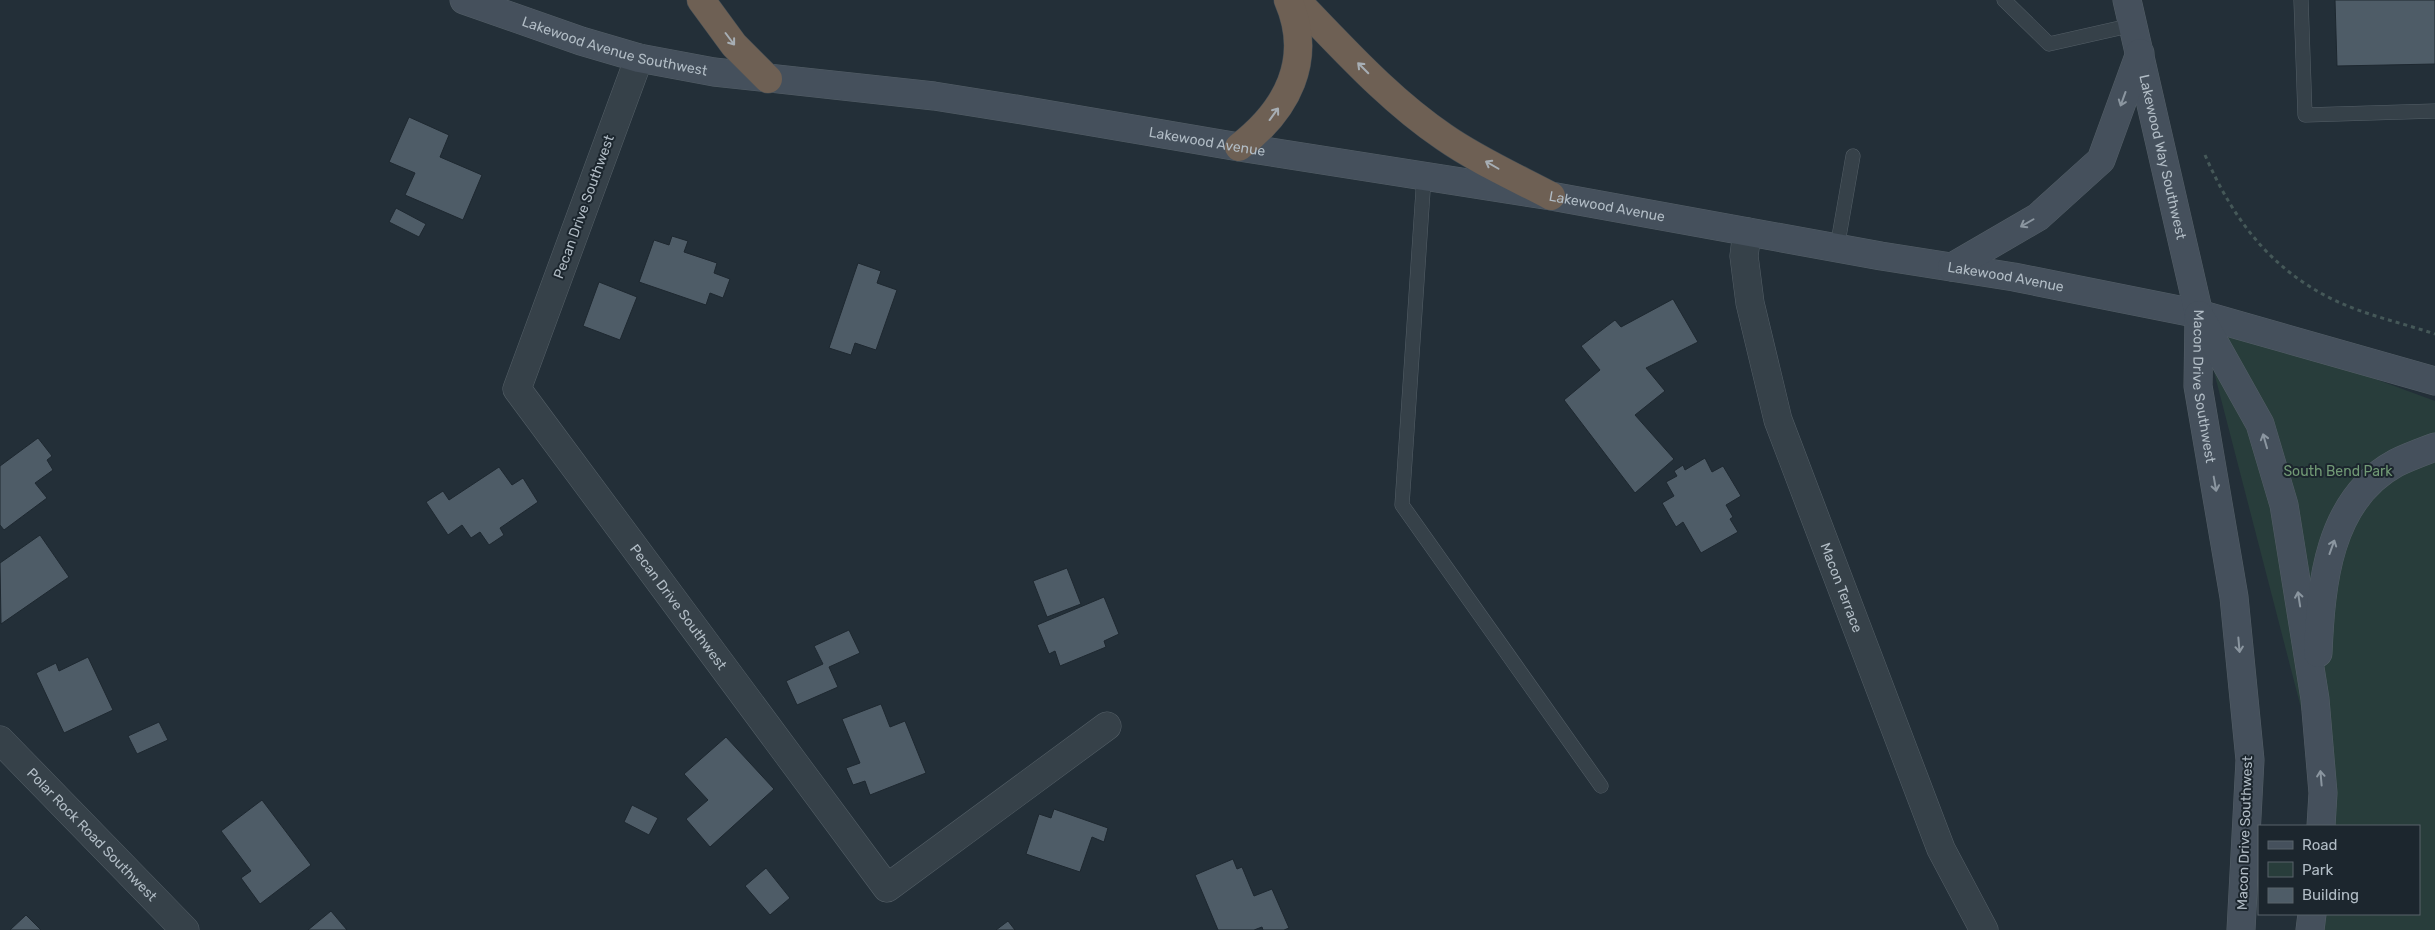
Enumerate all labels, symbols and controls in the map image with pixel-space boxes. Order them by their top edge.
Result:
street label: Lakewood Avenue Southwest [520,13,709,79]
one-way arrow [725,32,735,46]
one-way arrow [1356,62,1369,74]
street label: Lakewood Way Southwest [2136,73,2190,242]
one-way arrow [2118,91,2127,106]
one-way arrow [1269,107,1279,121]
street label: Lakewood Avenue [1148,123,1267,160]
street label: Pecan Drive Southwest [550,132,618,281]
one-way arrow [1485,160,1500,170]
street label: Lakewood Avenue [1548,187,1667,225]
one-way arrow [2021,219,2035,229]
street label: Lakewood Avenue [1946,258,2066,295]
street label: Macon Drive Southwest [2189,310,2220,465]
one-way arrow [2260,433,2270,449]
park label: South Bend Park [2283,463,2393,480]
one-way arrow [2210,476,2220,492]
street label: Macon Terrace [1817,540,1866,635]
one-way arrow [2328,540,2337,555]
street label: Pecan Drive Southwest [626,541,731,673]
one-way arrow [2293,592,2303,608]
one-way arrow [2234,636,2243,652]
street label: Macon Drive Southwest [2234,755,2256,910]
street label: Polar Rock Road Southwest [23,764,161,905]
one-way arrow [2317,770,2326,786]
legend [2258,825,2420,915]
text: Road [2302,836,2338,854]
text: Park [2302,861,2333,879]
text: Building [2302,886,2359,904]

